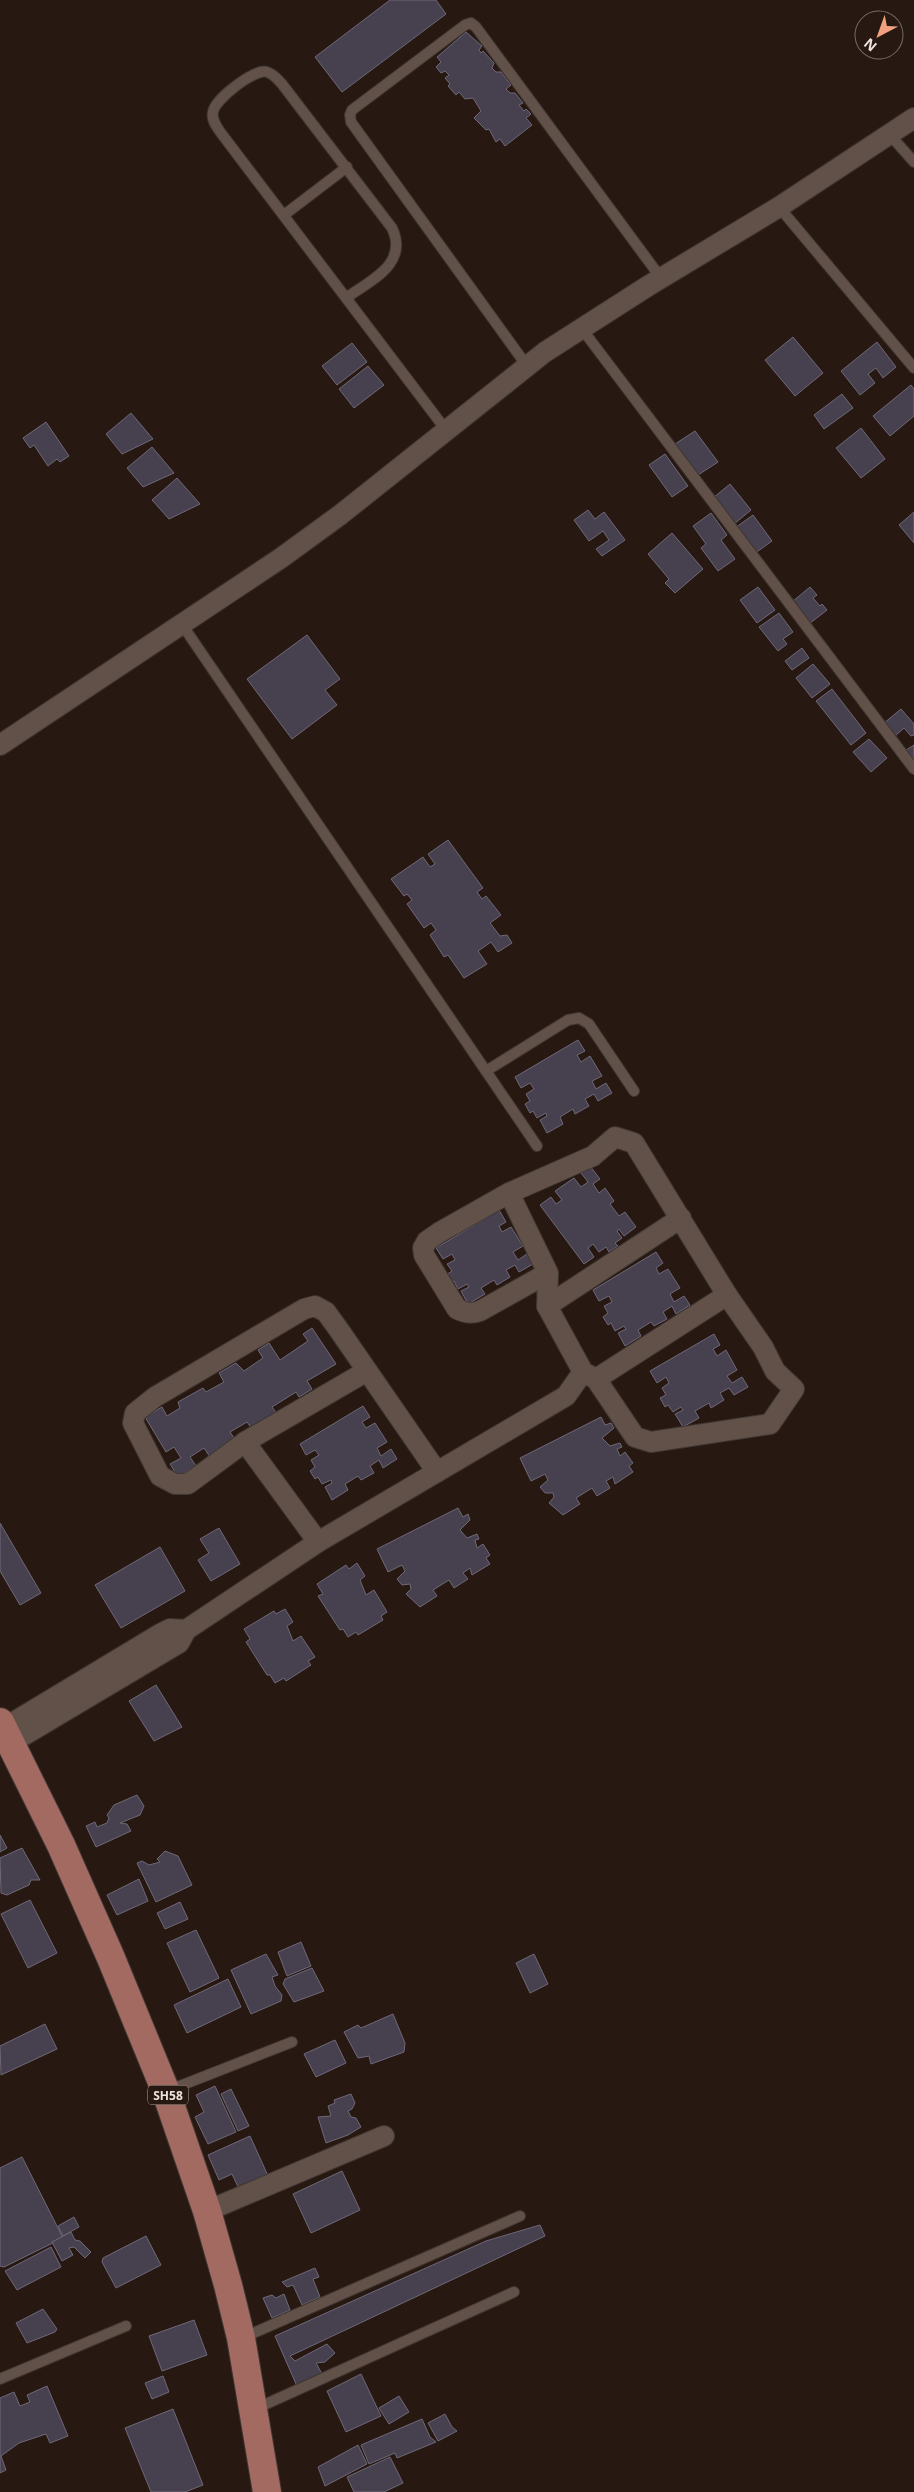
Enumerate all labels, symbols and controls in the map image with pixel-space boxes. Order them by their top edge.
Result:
north arrow [854,10,904,60]
text: N [860,34,881,56]
road number: SH58 [148,2086,188,2104]

